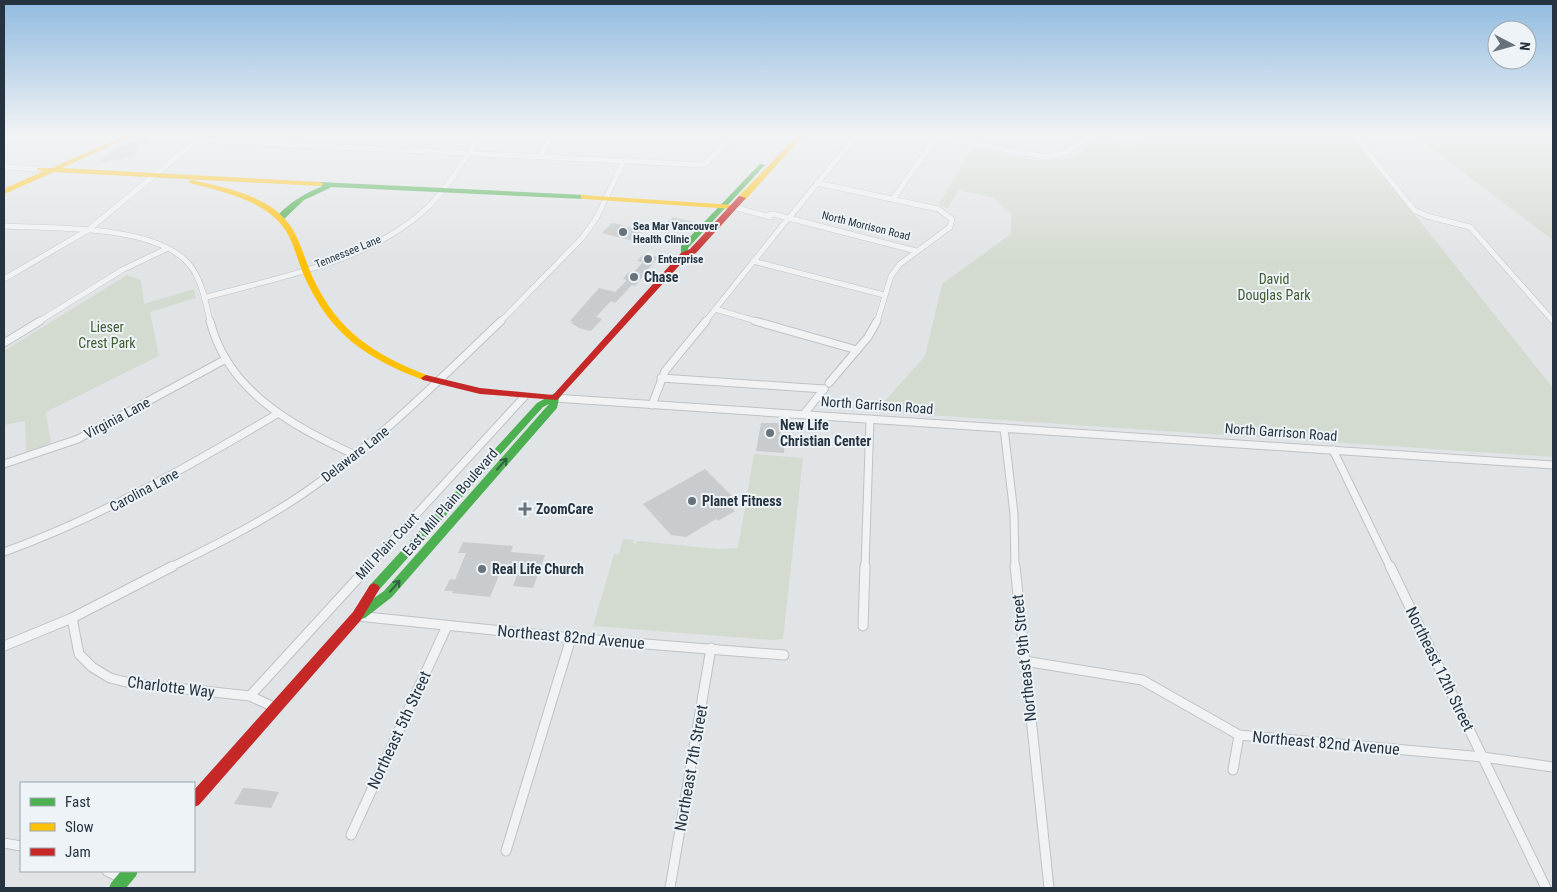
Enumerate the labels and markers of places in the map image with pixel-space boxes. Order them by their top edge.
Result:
place label: Sea Mar Vancouver Health Clinic [633,220,718,246]
marker: Sea Mar Vancouver Health Clinic [617,226,629,238]
marker: Enterprise [642,253,654,265]
place label: Enterprise [658,253,703,266]
place label: Chase [644,269,679,285]
marker: Chase [628,271,640,283]
place label: New Life Christian Center [780,417,871,449]
marker: New Life Christian Center [764,427,776,439]
place label: Planet Fitness [702,493,782,509]
marker: Planet Fitness [686,495,698,507]
place label: ZoomCare [536,501,594,517]
marker: ZoomCare [518,502,532,516]
place label: Real Life Church [492,561,584,577]
marker: Real Life Church [476,563,488,575]

